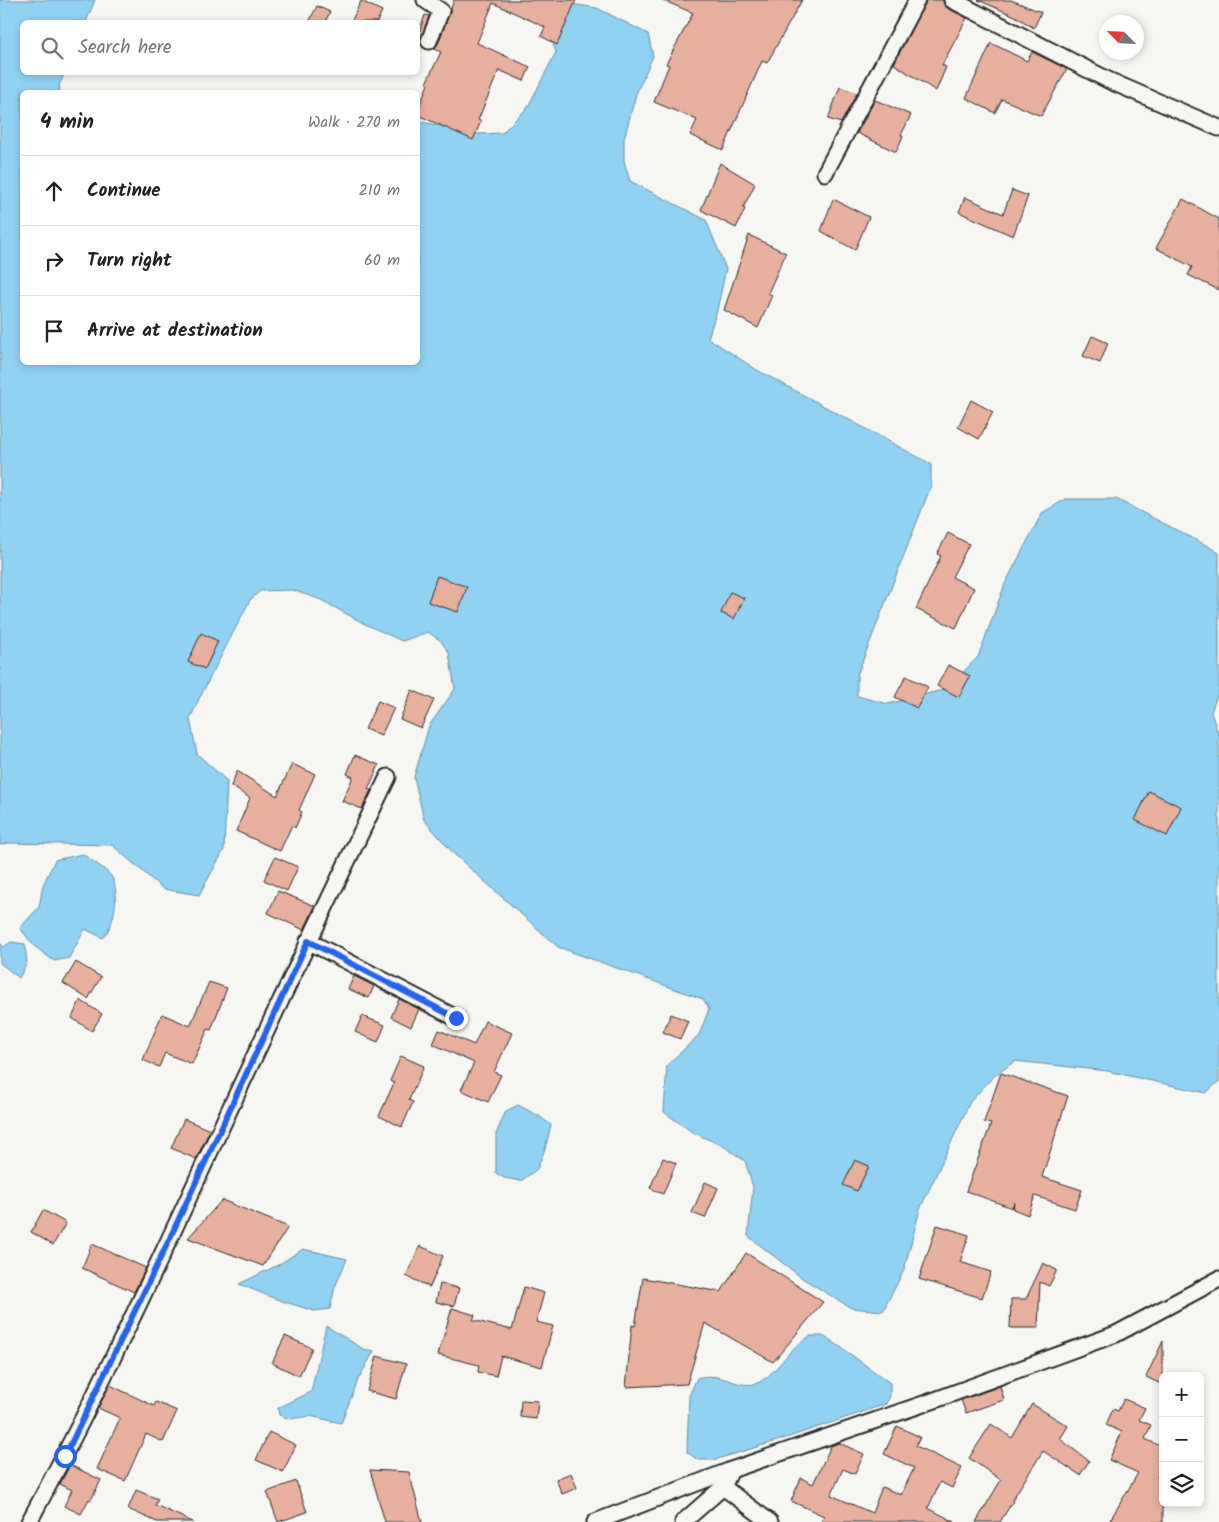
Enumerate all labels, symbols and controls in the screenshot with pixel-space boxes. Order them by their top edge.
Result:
north arrow [1099,15,1144,60]
search box [20,20,420,75]
text: Search here [78,33,172,63]
icon: search [38,34,66,62]
text: 4 min [40,106,94,139]
text: Walk · 270 m [308,110,400,135]
text: Continue [87,176,160,206]
icon: ahead [40,177,68,205]
text: 210 m [359,178,400,203]
text: Turn right [87,246,172,276]
icon: right [40,247,68,275]
text: 60 m [364,248,400,273]
text: Arrive at destination [87,316,263,346]
icon: arrive [40,317,68,345]
route end [445,1007,468,1030]
map controls [1159,1372,1204,1507]
button: + [1159,1372,1204,1417]
button: − [1159,1417,1204,1462]
route start [54,1445,77,1468]
button: layers [1159,1462,1204,1507]

